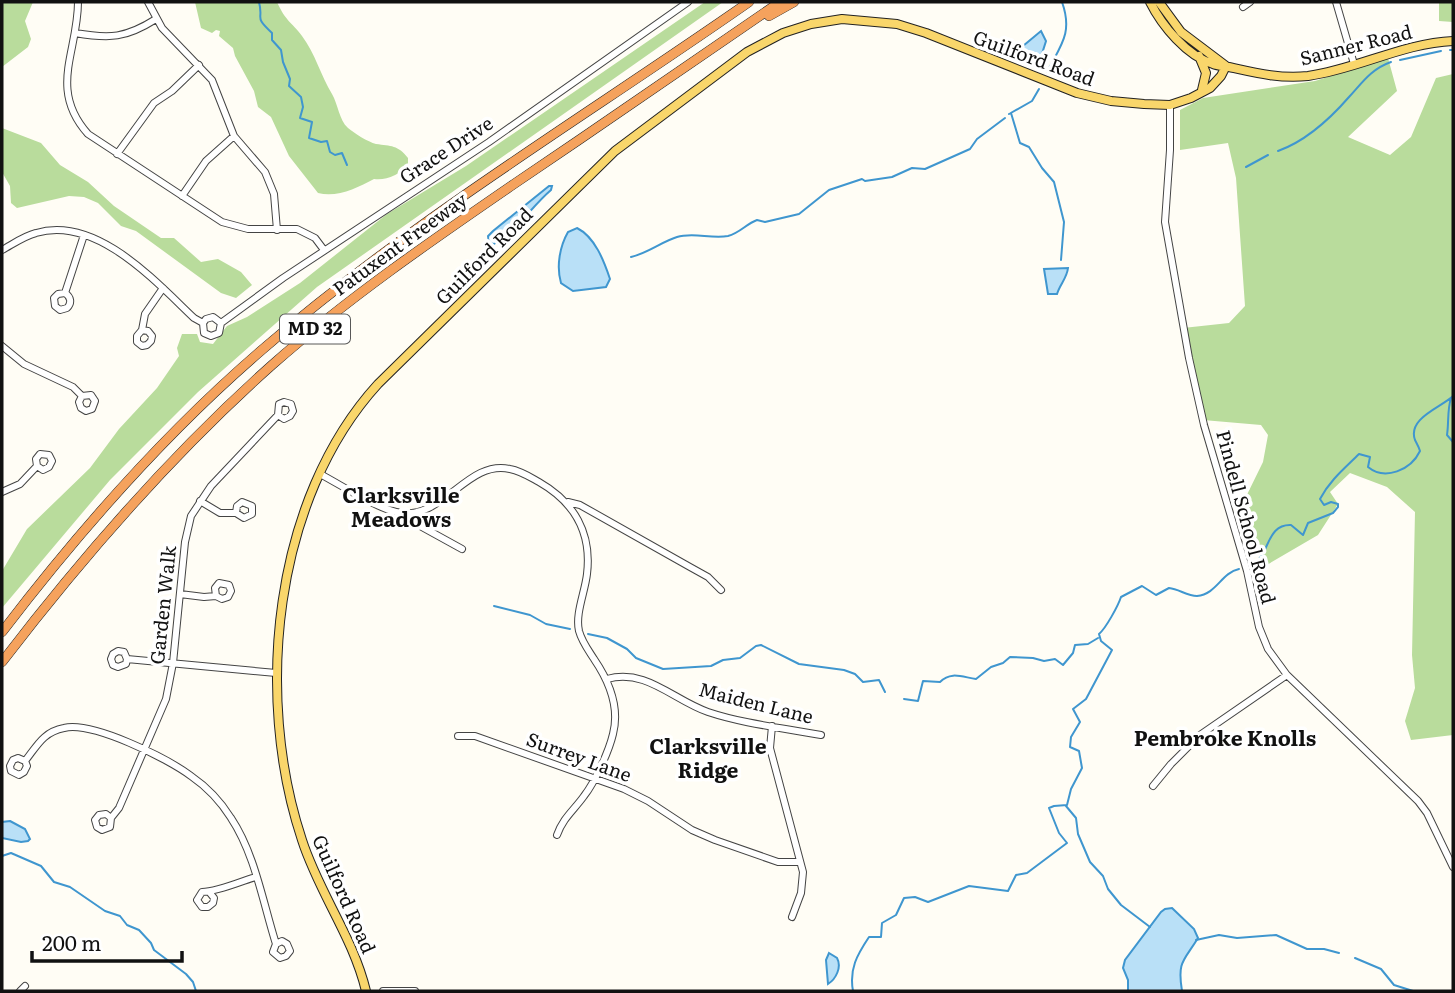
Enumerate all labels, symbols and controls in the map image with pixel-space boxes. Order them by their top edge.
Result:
street label: Sanner Road [1297,16,1415,71]
street label: Guilford Road [970,22,1099,92]
street label: Grace Drive [393,108,498,190]
street label: Patuxent Freeway [326,185,472,302]
street label: Guilford Road [428,200,539,310]
road number: MD 32 [280,314,350,344]
street label: Pindell School Road [1210,427,1284,607]
district label: Clarksville Meadows [342,478,460,533]
street label: Garden Walk [142,544,182,666]
street label: Maiden Lane [696,674,817,730]
district label: Pembroke Knolls [1134,721,1316,752]
street label: Surrey Lane [523,724,636,788]
district label: Clarksville Ridge [649,729,767,784]
street label: Guilford Road [306,830,384,958]
scale bar [32,920,182,964]
text: 200 m [42,926,102,957]

